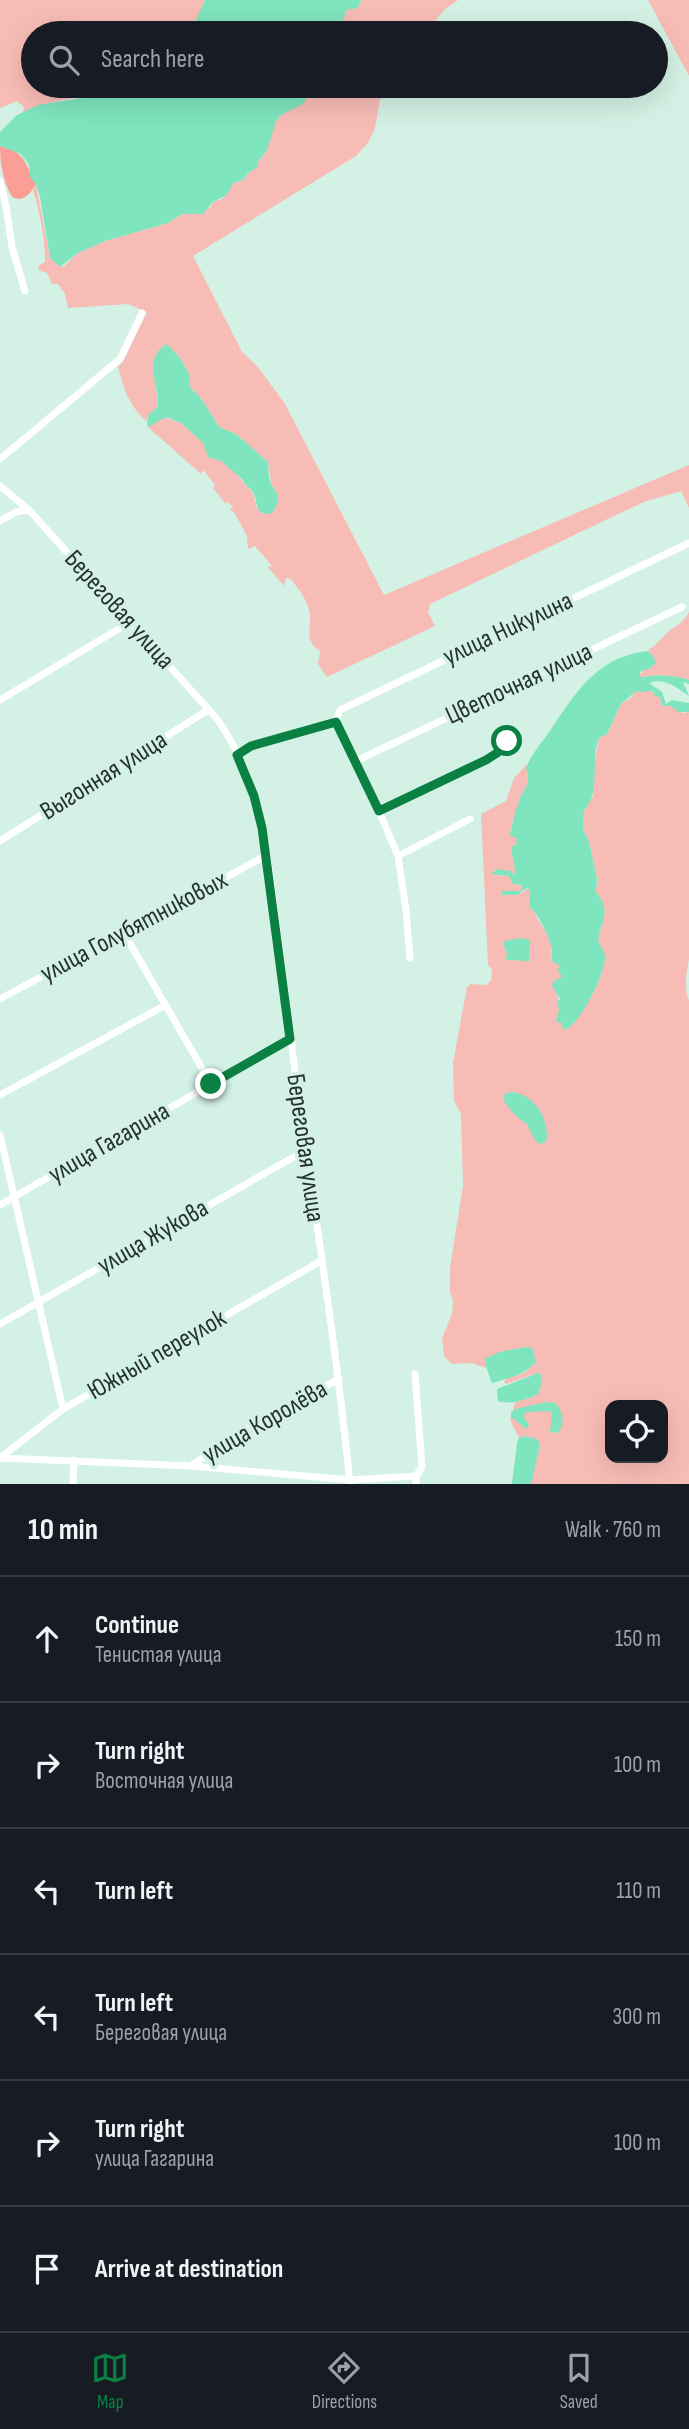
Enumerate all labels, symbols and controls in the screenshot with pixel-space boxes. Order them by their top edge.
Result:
search box [21,21,668,98]
icon: search [45,41,83,79]
text: Search here [101,44,204,75]
street label: Береговая улица [58,544,180,676]
street label: улица Никулина [438,586,578,672]
street label: Цветочная улица [441,637,597,731]
street label: Выгонная улица [35,725,173,827]
route start [491,725,522,756]
street label: улица Голубятниковых [35,865,233,989]
route end [195,1068,226,1099]
street label: Береговая улица [279,1072,331,1224]
street label: улица Гагарина [43,1096,175,1190]
street label: улица Жукова [92,1193,214,1281]
street label: Южный переулок [82,1303,232,1407]
street label: улица Королёва [197,1374,333,1470]
map controls [605,1400,668,1463]
button: locate [605,1400,668,1463]
text: 10 min [28,1512,98,1548]
text: Walk · 760 m [565,1516,661,1544]
text: Continue [95,1610,179,1641]
icon: ahead [28,1620,66,1658]
text: 150 m [615,1625,661,1653]
text: Тенистая улица [95,1641,222,1669]
text: Turn right [95,1736,184,1767]
icon: right [28,1746,66,1784]
text: 100 m [614,1751,661,1779]
text: Восточная улица [95,1767,233,1795]
icon: left [28,1872,66,1910]
text: Turn left [95,1876,173,1907]
text: 110 m [616,1877,661,1905]
text: Turn left [95,1988,173,2019]
icon: left [28,1998,66,2036]
text: 300 m [612,2003,661,2031]
text: Береговая улица [95,2019,227,2047]
text: Turn right [95,2114,184,2145]
icon: right [28,2124,66,2162]
text: 100 m [614,2129,661,2157]
text: улица Гагарина [95,2145,214,2173]
icon: arrive [28,2250,66,2288]
text: Arrive at destination [95,2254,283,2285]
tab: Map [91,2349,129,2414]
tab: Directions [312,2349,377,2414]
tab: Saved [560,2349,598,2414]

